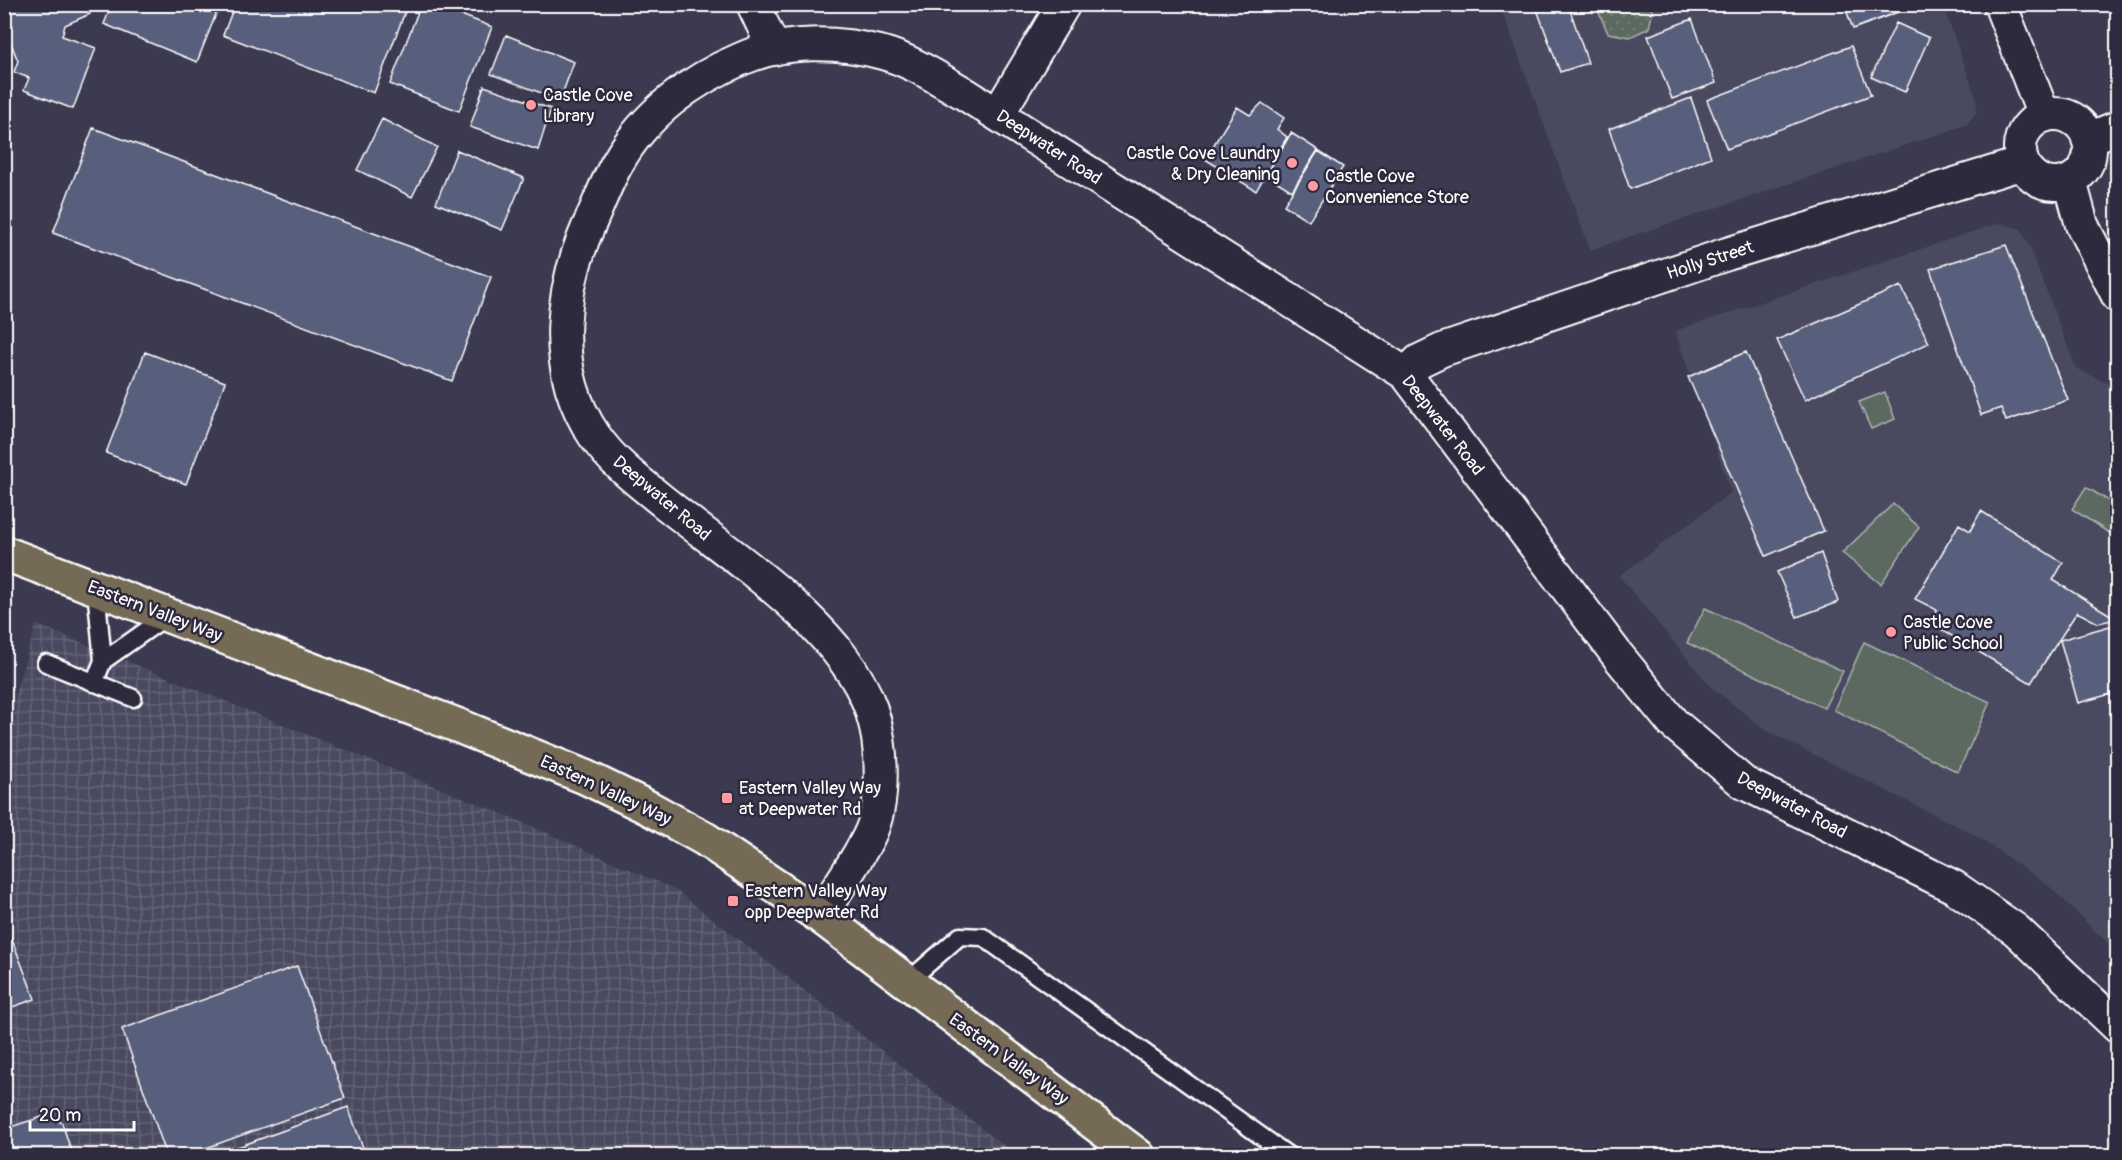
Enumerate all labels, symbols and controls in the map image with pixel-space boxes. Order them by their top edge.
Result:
place label: Castle Cove Library [543,84,633,128]
marker: Castle Cove Library [524,98,538,112]
street label: Deepwater Road [992,105,1106,190]
place label: Castle Cove Laundry & Dry Cleaning [1126,142,1280,186]
marker: Castle Cove Laundry & Dry Cleaning [1285,156,1299,170]
place label: Castle Cove Convenience Store [1325,165,1469,209]
marker: Castle Cove Convenience Store [1306,179,1320,193]
street label: Holly Street [1664,235,1757,285]
street label: Deepwater Road [1396,370,1489,480]
street label: Deepwater Road [608,451,716,546]
street label: Eastern Valley Way [84,575,226,648]
place label: Castle Cove Public School [1903,611,2003,655]
marker: Castle Cove Public School [1884,625,1898,639]
street label: Eastern Valley Way [537,750,675,831]
street label: Deepwater Road [1733,767,1851,844]
place label: Eastern Valley Way at Deepwater Rd [739,777,881,821]
marker: Eastern Valley Way at Deepwater Rd [720,791,734,805]
place label: Eastern Valley Way opp Deepwater Rd [745,880,887,924]
marker: Eastern Valley Way opp Deepwater Rd [726,894,740,908]
street label: Eastern Valley Way [944,1008,1073,1111]
scale bar [30,1094,134,1132]
text: 20 m [39,1104,81,1127]

